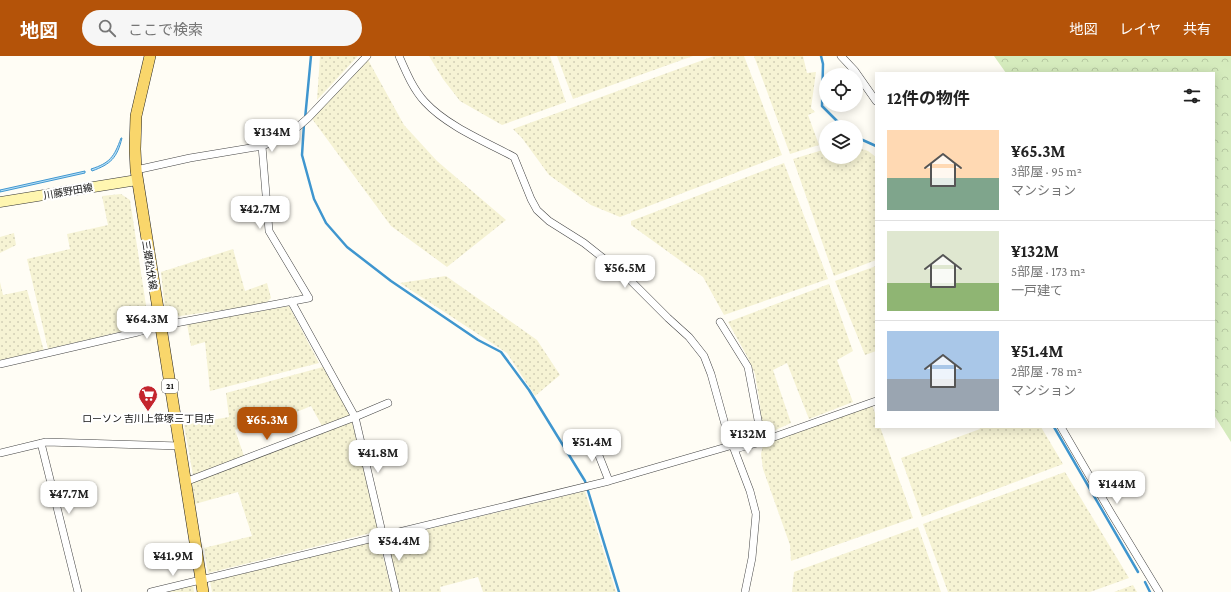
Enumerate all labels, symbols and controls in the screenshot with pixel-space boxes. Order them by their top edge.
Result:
search box [82,10,362,46]
icon: search [96,17,118,39]
text: 地図 [20,20,58,41]
text: 地図 [1069,21,1097,37]
text: レイヤ [1119,21,1161,37]
text: 共有 [1183,21,1211,37]
text: ここで検索 [128,22,203,38]
map controls [819,68,863,164]
button: locate [819,68,863,112]
icon: filters [1181,85,1203,107]
text: 12件の物件 [887,89,970,108]
pin: ¥134M [244,119,300,153]
button: layers [819,120,863,164]
text: ¥134M [254,124,290,139]
text: ¥65.3M [1011,142,1065,161]
icon: home [919,146,967,194]
text: 3部屋 · 95 m² [1011,164,1082,179]
street label: 川藤野田線 [43,182,94,201]
text: マンション [1011,183,1076,198]
pin: ¥42.7M [227,196,293,230]
text: ¥42.7M [240,201,280,216]
street label: 三郷松伏線 [140,240,159,291]
text: ¥132M [1011,242,1059,261]
icon: home [919,247,967,295]
pin: ¥56.5M [592,255,658,289]
text: ¥56.5M [604,260,646,275]
text: 5部屋 · 173 m² [1011,264,1085,279]
text: 一戸建て [1011,283,1063,298]
pin: ¥64.3M [114,306,180,340]
text: ¥64.3M [126,311,168,326]
text: ¥51.4M [1011,342,1063,361]
icon: home [919,347,967,395]
text: 2部屋 · 78 m² [1011,364,1082,379]
road number: 21 [162,379,178,393]
text: マンション [1011,383,1076,398]
supermarket icon: ローソン 吉川上笹塚三丁目店 [137,384,159,412]
pin: ¥65.3M [234,407,300,441]
text: ¥65.3M [246,412,288,427]
place label: ローソン 吉川上笹塚三丁目店 [82,413,214,424]
pin: ¥132M [720,421,776,455]
text: ¥132M [730,426,766,441]
pin: ¥51.4M [559,429,625,463]
text: ¥51.4M [572,434,612,449]
pin: ¥41.8M [345,440,411,474]
text: ¥41.8M [358,445,398,460]
pin: ¥144M [1089,471,1145,505]
text: ¥144M [1098,476,1136,491]
pin: ¥47.7M [36,481,102,515]
text: ¥47.7M [49,486,89,501]
pin: ¥54.4M [366,528,432,562]
text: ¥54.4M [378,533,420,548]
pin: ¥41.9M [140,543,206,577]
text: ¥41.9M [153,548,193,563]

